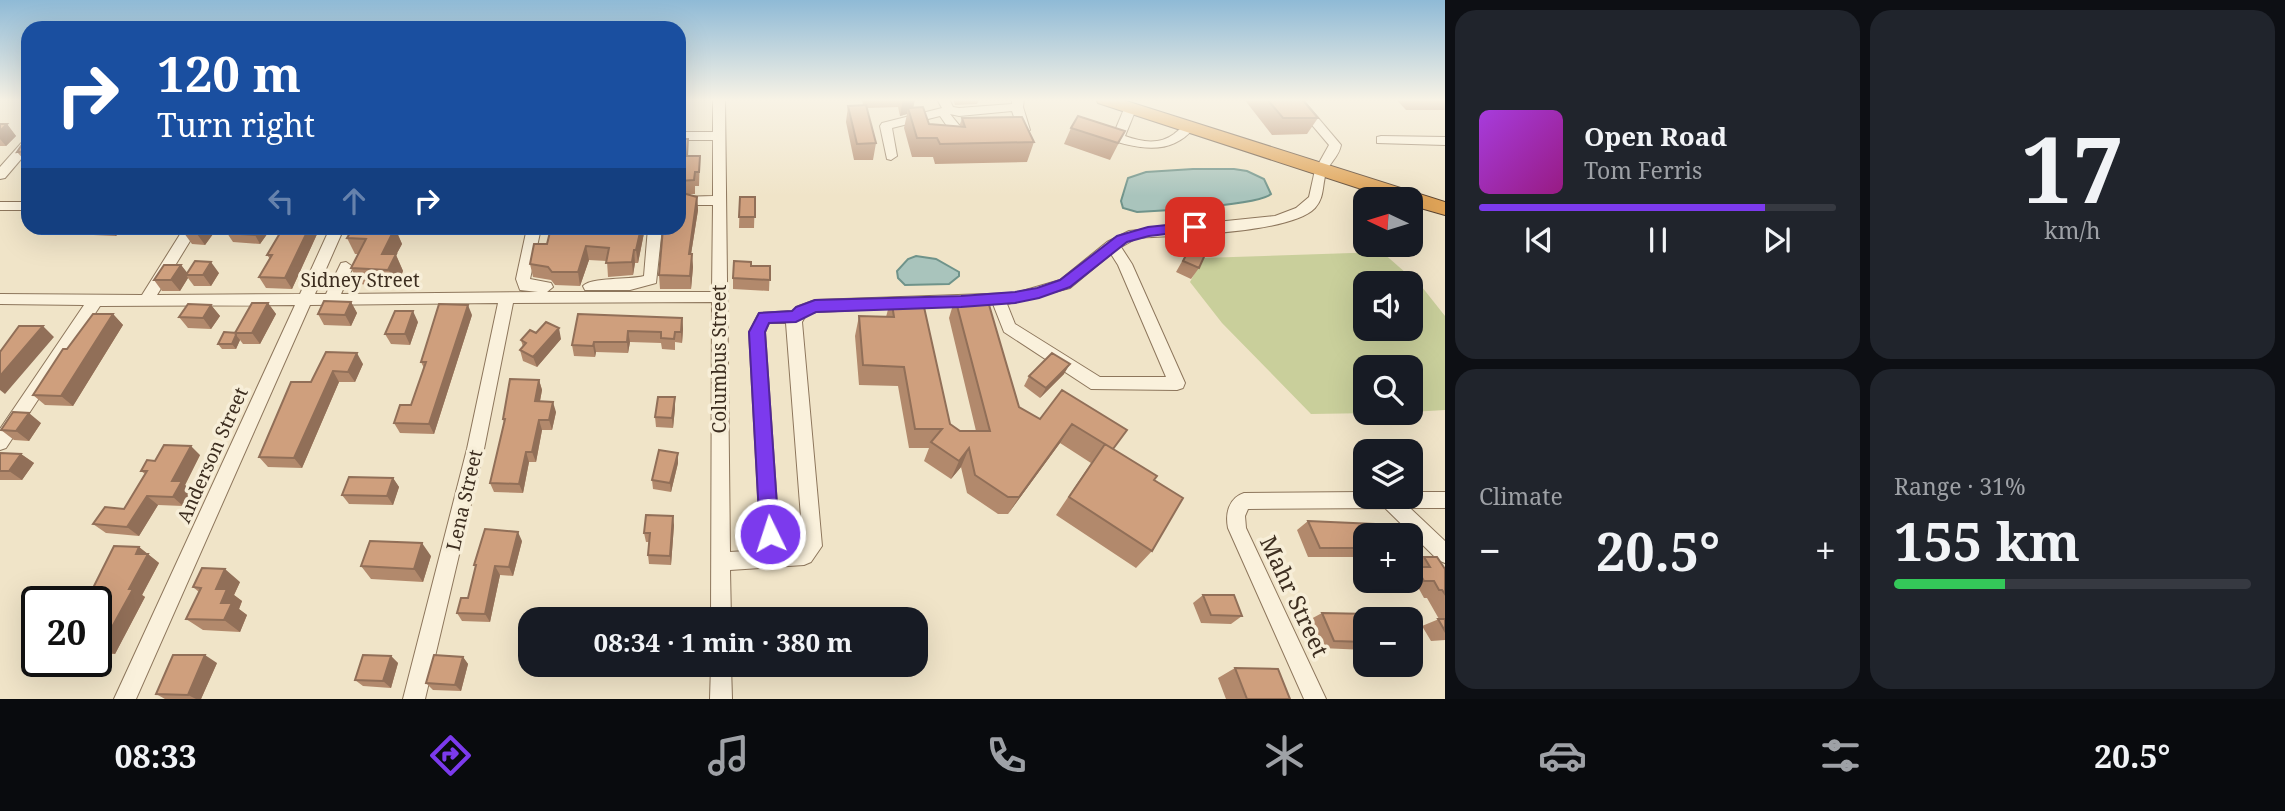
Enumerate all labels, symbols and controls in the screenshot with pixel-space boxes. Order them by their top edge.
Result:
text: 120 m [157,40,301,106]
icon: right [42,49,133,140]
text: Turn right [157,103,315,146]
text: 17 [2021,106,2124,230]
text: Open Road [1584,118,1727,154]
text: Tom Ferris [1584,154,1702,186]
icon: left [262,182,300,220]
icon: ahead [335,182,373,220]
icon: right [408,182,446,220]
north arrow [1353,187,1423,257]
map controls [1353,187,1423,677]
pin [1165,197,1225,257]
icon: arrive [1176,208,1214,246]
text: km/h [2044,214,2101,246]
icon: previous [1520,221,1558,259]
icon: pause [1639,221,1677,259]
icon: next [1758,221,1796,259]
street label: Sidney Street [300,267,420,293]
button: sound [1353,271,1423,341]
street label: Columbus Street [706,284,732,433]
button: search [1353,355,1423,425]
street label: Anderson Street [170,383,254,527]
button: layers [1353,439,1423,509]
street label: Lena Street [440,447,488,553]
text: Range · 31% [1894,470,2026,502]
text: Climate [1479,480,1563,512]
position arrow [733,497,807,571]
text: 155 km [1894,505,2080,576]
text: 20.5° [1596,515,1720,586]
button: + [1353,523,1423,593]
text: − [1479,524,1501,576]
text: + [1815,524,1836,576]
street label: Mahr Street [1253,530,1337,662]
speed limit sign: 20 [21,586,112,677]
button: − [1353,607,1423,677]
text: 08:34 · 1 min · 380 m [593,624,853,660]
icon: directions [426,731,475,780]
icon: music [704,731,753,780]
icon: phone [982,731,1031,780]
icon: climate [1260,731,1309,780]
icon: car [1538,731,1587,780]
icon: filters [1816,731,1865,780]
text: 08:33 [115,734,197,777]
text: 20.5° [2094,734,2170,777]

